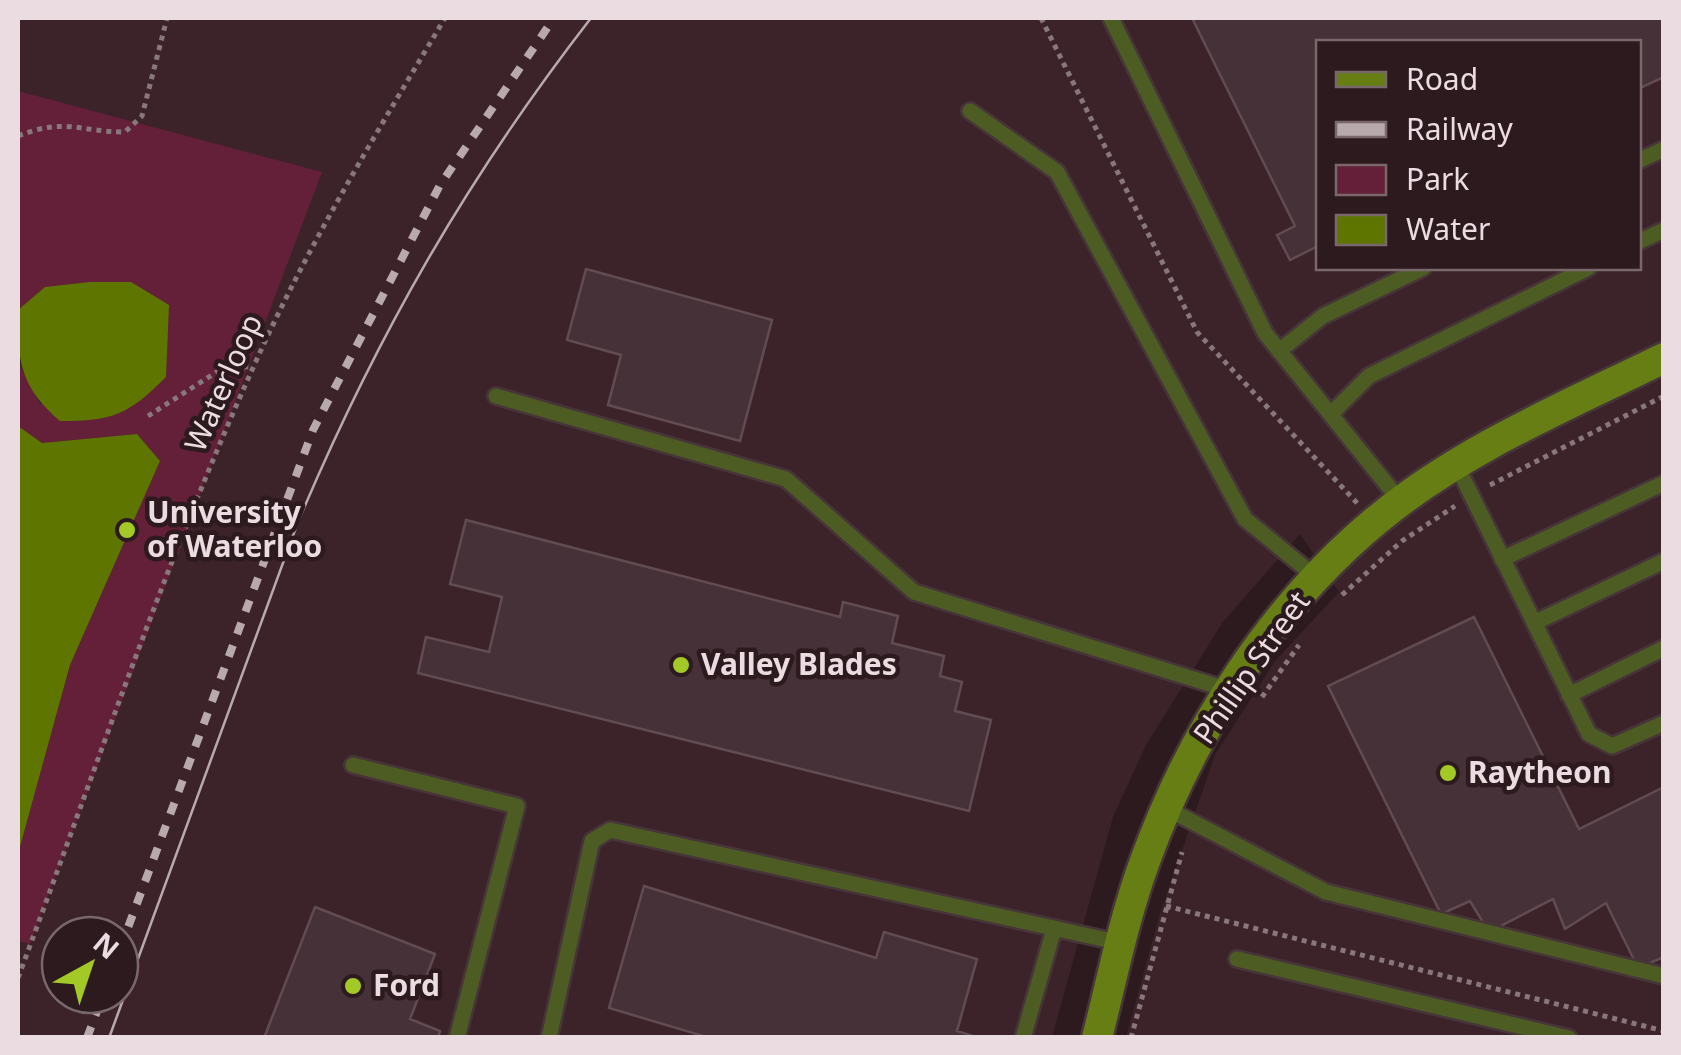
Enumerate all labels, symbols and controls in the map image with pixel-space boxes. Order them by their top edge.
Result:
legend [1316,40,1641,270]
text: Road [1406,58,1478,99]
text: Railway [1406,108,1513,149]
text: Park [1406,158,1469,199]
text: Water [1406,208,1490,249]
street label: Waterloop [174,307,271,458]
place label: University of Waterloo [147,491,322,566]
marker: University of Waterloo [116,519,138,541]
street label: Phillip Street [1183,582,1319,752]
place label: Valley Blades [701,643,897,684]
marker: Valley Blades [670,654,692,676]
place label: Raytheon [1468,751,1611,792]
marker: Raytheon [1437,762,1459,784]
north arrow [40,915,140,1015]
text: N [86,923,128,967]
place label: Ford [373,964,440,1005]
marker: Ford [342,975,364,997]

